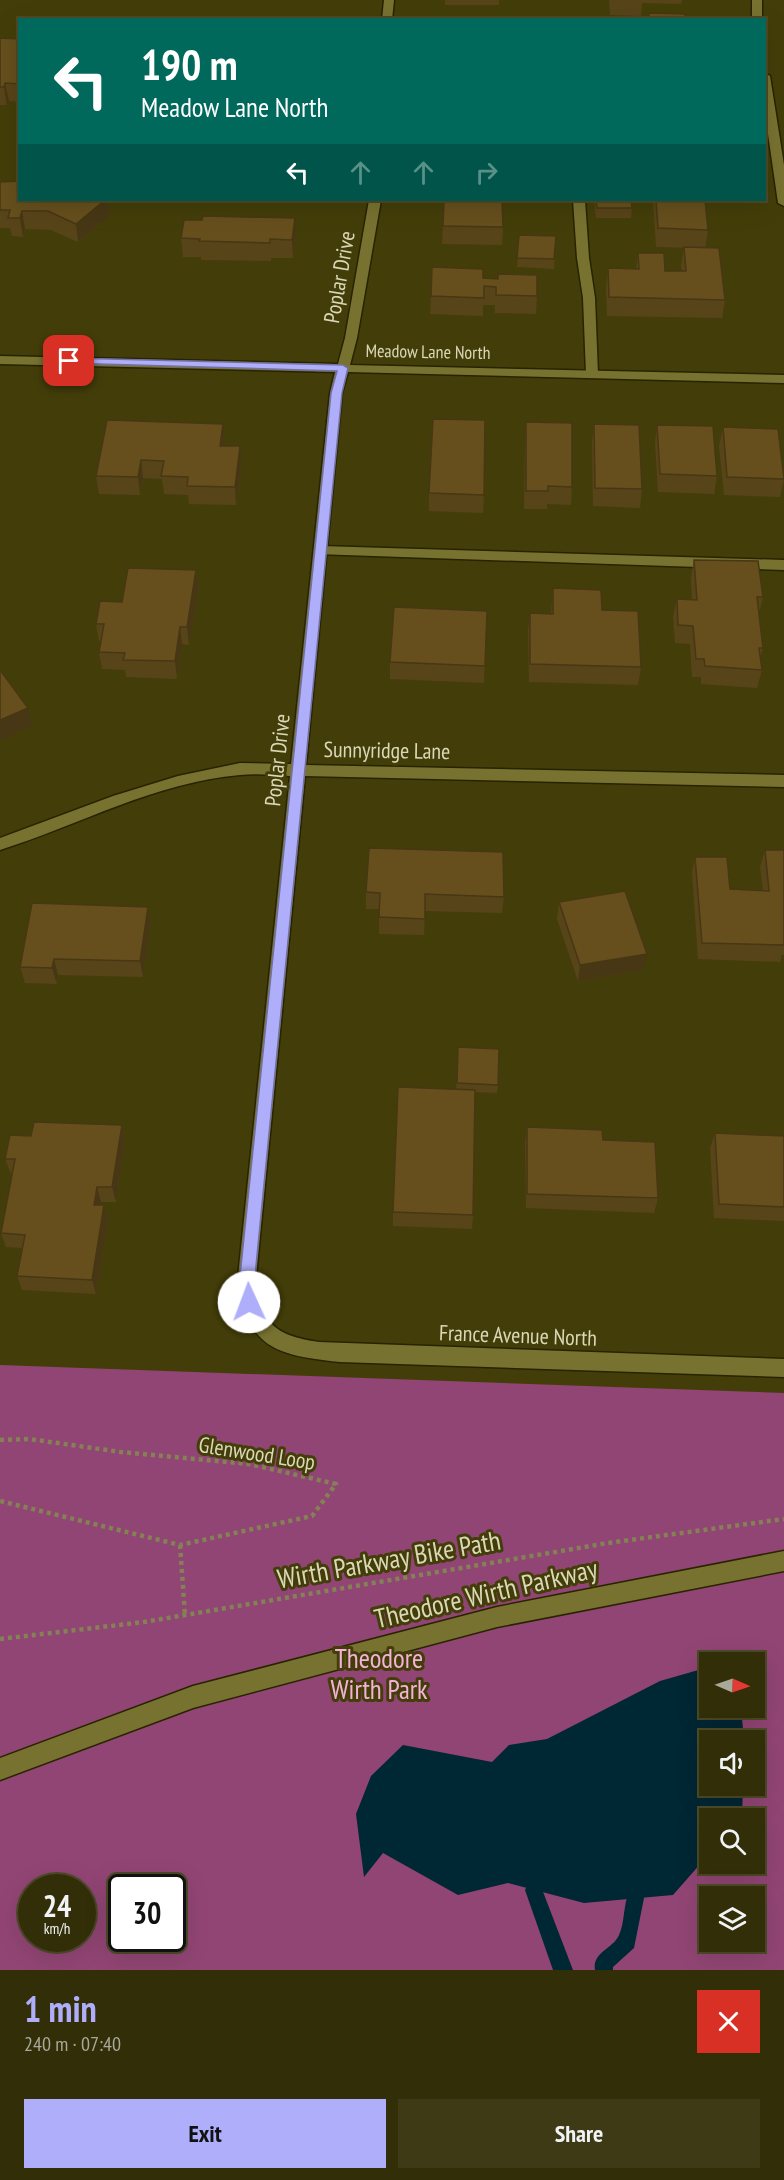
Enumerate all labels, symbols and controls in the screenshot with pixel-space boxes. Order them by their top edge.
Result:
text: 190 m [141,37,238,92]
icon: left [42,42,120,120]
text: Meadow Lane North [141,90,328,124]
icon: left [281,156,314,189]
icon: ahead [344,156,377,189]
icon: ahead [407,156,440,189]
icon: right [470,156,503,189]
street label: Poplar Drive [317,229,361,325]
pin [43,335,94,386]
street label: Meadow Lane North [365,339,491,364]
icon: arrive [52,344,85,377]
street label: Poplar Drive [258,712,296,808]
street label: Sunnyridge Lane [324,735,450,765]
position arrow [217,1270,281,1334]
street label: France Avenue North [438,1318,598,1352]
street label: Glenwood Loop [197,1430,317,1476]
street label: Wirth Parkway Bike Path [274,1523,503,1595]
street label: Theodore Wirth Parkway [371,1551,601,1635]
park label: Theodore Wirth Park [330,1641,428,1706]
north arrow [699,1652,765,1718]
map controls [699,1652,765,1952]
button: sound [699,1730,765,1796]
button: search [699,1808,765,1874]
speed limit sign: 30 [108,1874,186,1952]
text: 24 [43,1886,71,1925]
button: layers [699,1886,765,1952]
text: km/h [44,1919,70,1938]
text: 1 min [24,1985,97,2032]
button: close [697,1990,760,2053]
text: 240 m · 07:40 [24,2031,121,2057]
button: Exit [24,2099,386,2168]
button: Share [398,2099,760,2168]

